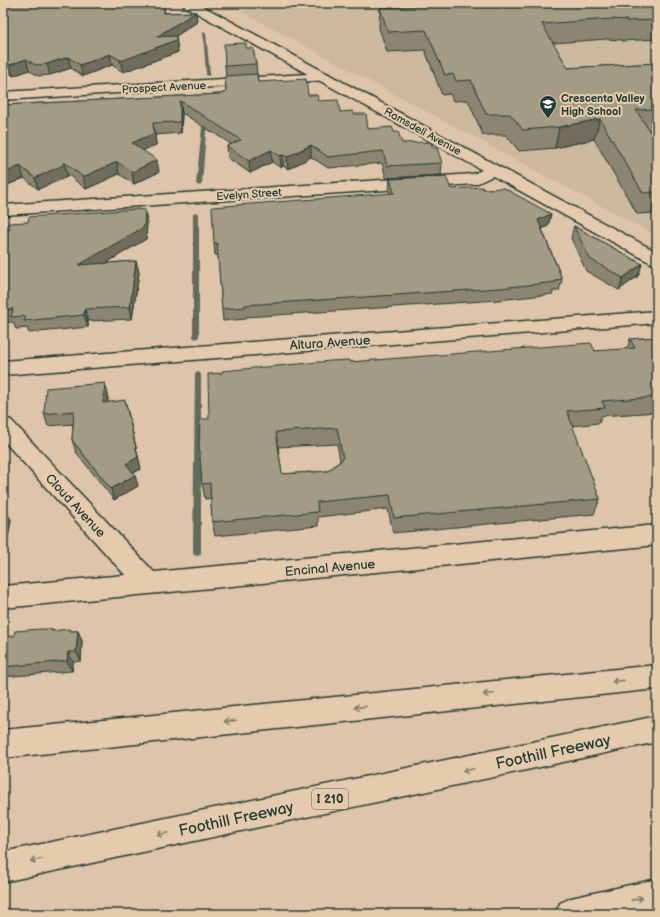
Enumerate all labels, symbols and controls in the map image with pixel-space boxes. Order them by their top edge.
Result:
street label: Prospect Avenue [122,79,207,96]
place label: Crescenta Valley High School [561,92,645,118]
school or university icon: Crescenta Valley High School [538,94,558,119]
street label: Ramsdell Avenue [382,105,464,158]
street label: Evelyn Street [216,186,283,203]
street label: Altura Avenue [289,332,371,354]
street label: Cloud Avenue [42,471,109,541]
street label: Encinal Avenue [284,556,376,580]
one-way arrow [612,677,625,684]
one-way arrow [483,690,496,698]
one-way arrow [354,704,367,711]
one-way arrow [224,717,237,725]
street label: Foothill Freeway [494,731,613,774]
one-way arrow [462,766,475,774]
road number: I 210 [312,789,348,809]
street label: Foothill Freeway [177,798,296,841]
one-way arrow [157,830,170,838]
one-way arrow [30,857,43,865]
one-way arrow [630,894,643,902]

